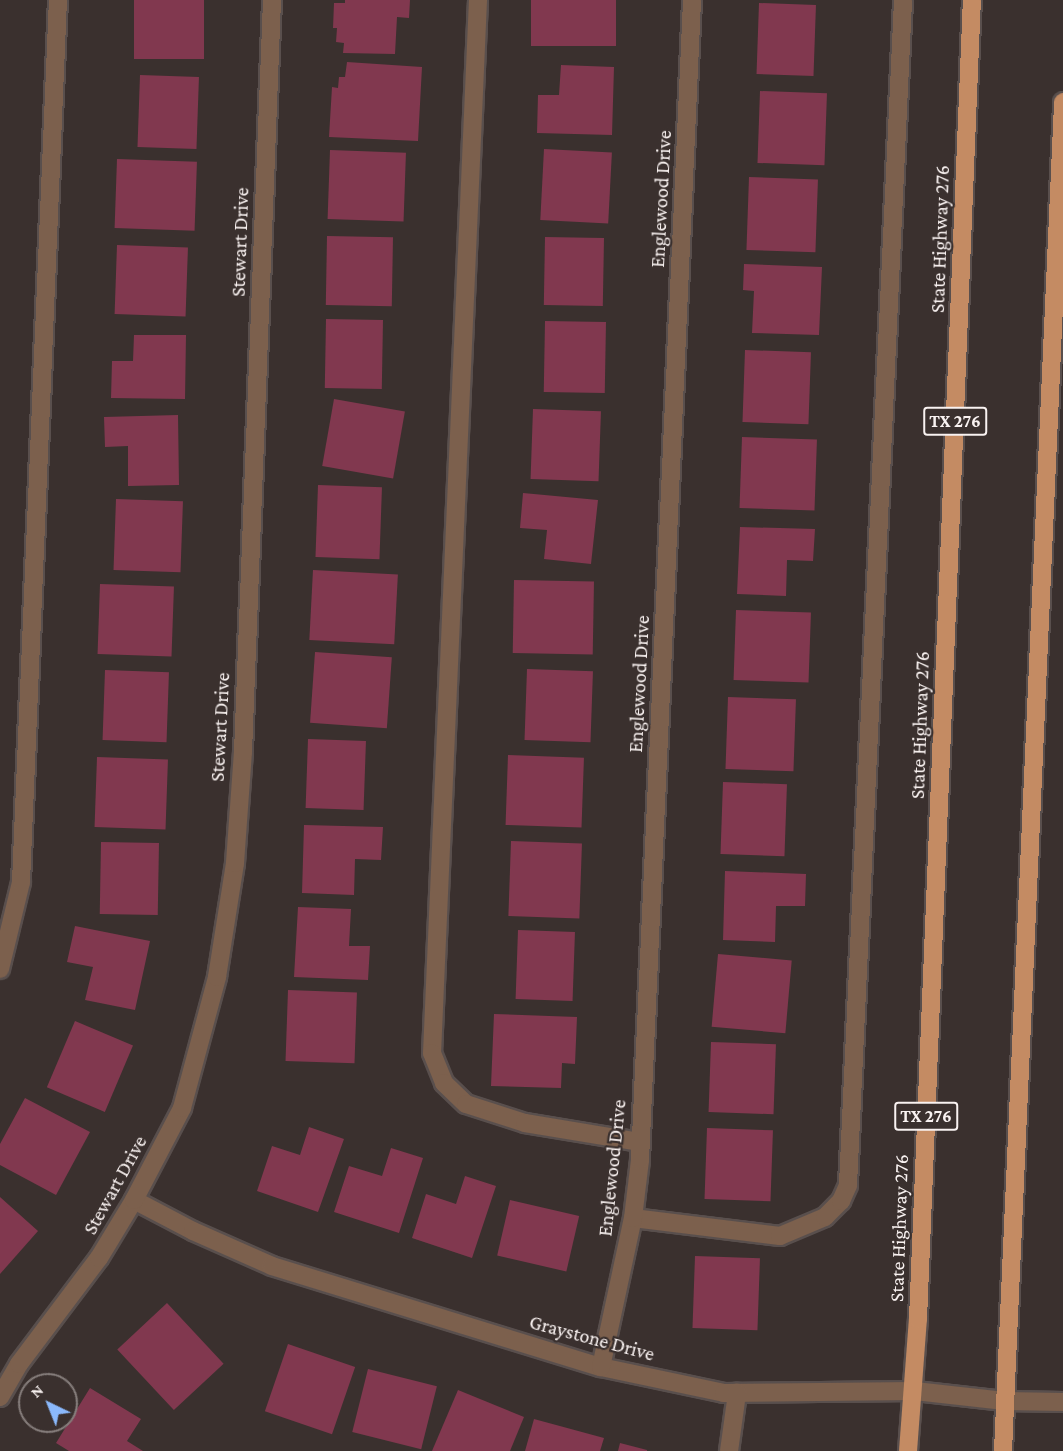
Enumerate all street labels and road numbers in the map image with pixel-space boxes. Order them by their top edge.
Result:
street label: Englewood Drive [645,130,677,268]
street label: State Highway 276 [925,165,955,313]
street label: Stewart Drive [226,187,254,297]
road number: TX 276 [922,406,988,436]
street label: Englewood Drive [623,615,655,753]
street label: State Highway 276 [905,651,935,799]
street label: Stewart Drive [205,672,235,782]
street label: Englewood Drive [593,1098,631,1238]
road number: TX 276 [893,1101,959,1131]
street label: Stewart Drive [78,1131,152,1239]
street label: State Highway 276 [884,1154,914,1302]
street label: Graystone Drive [527,1310,657,1366]

